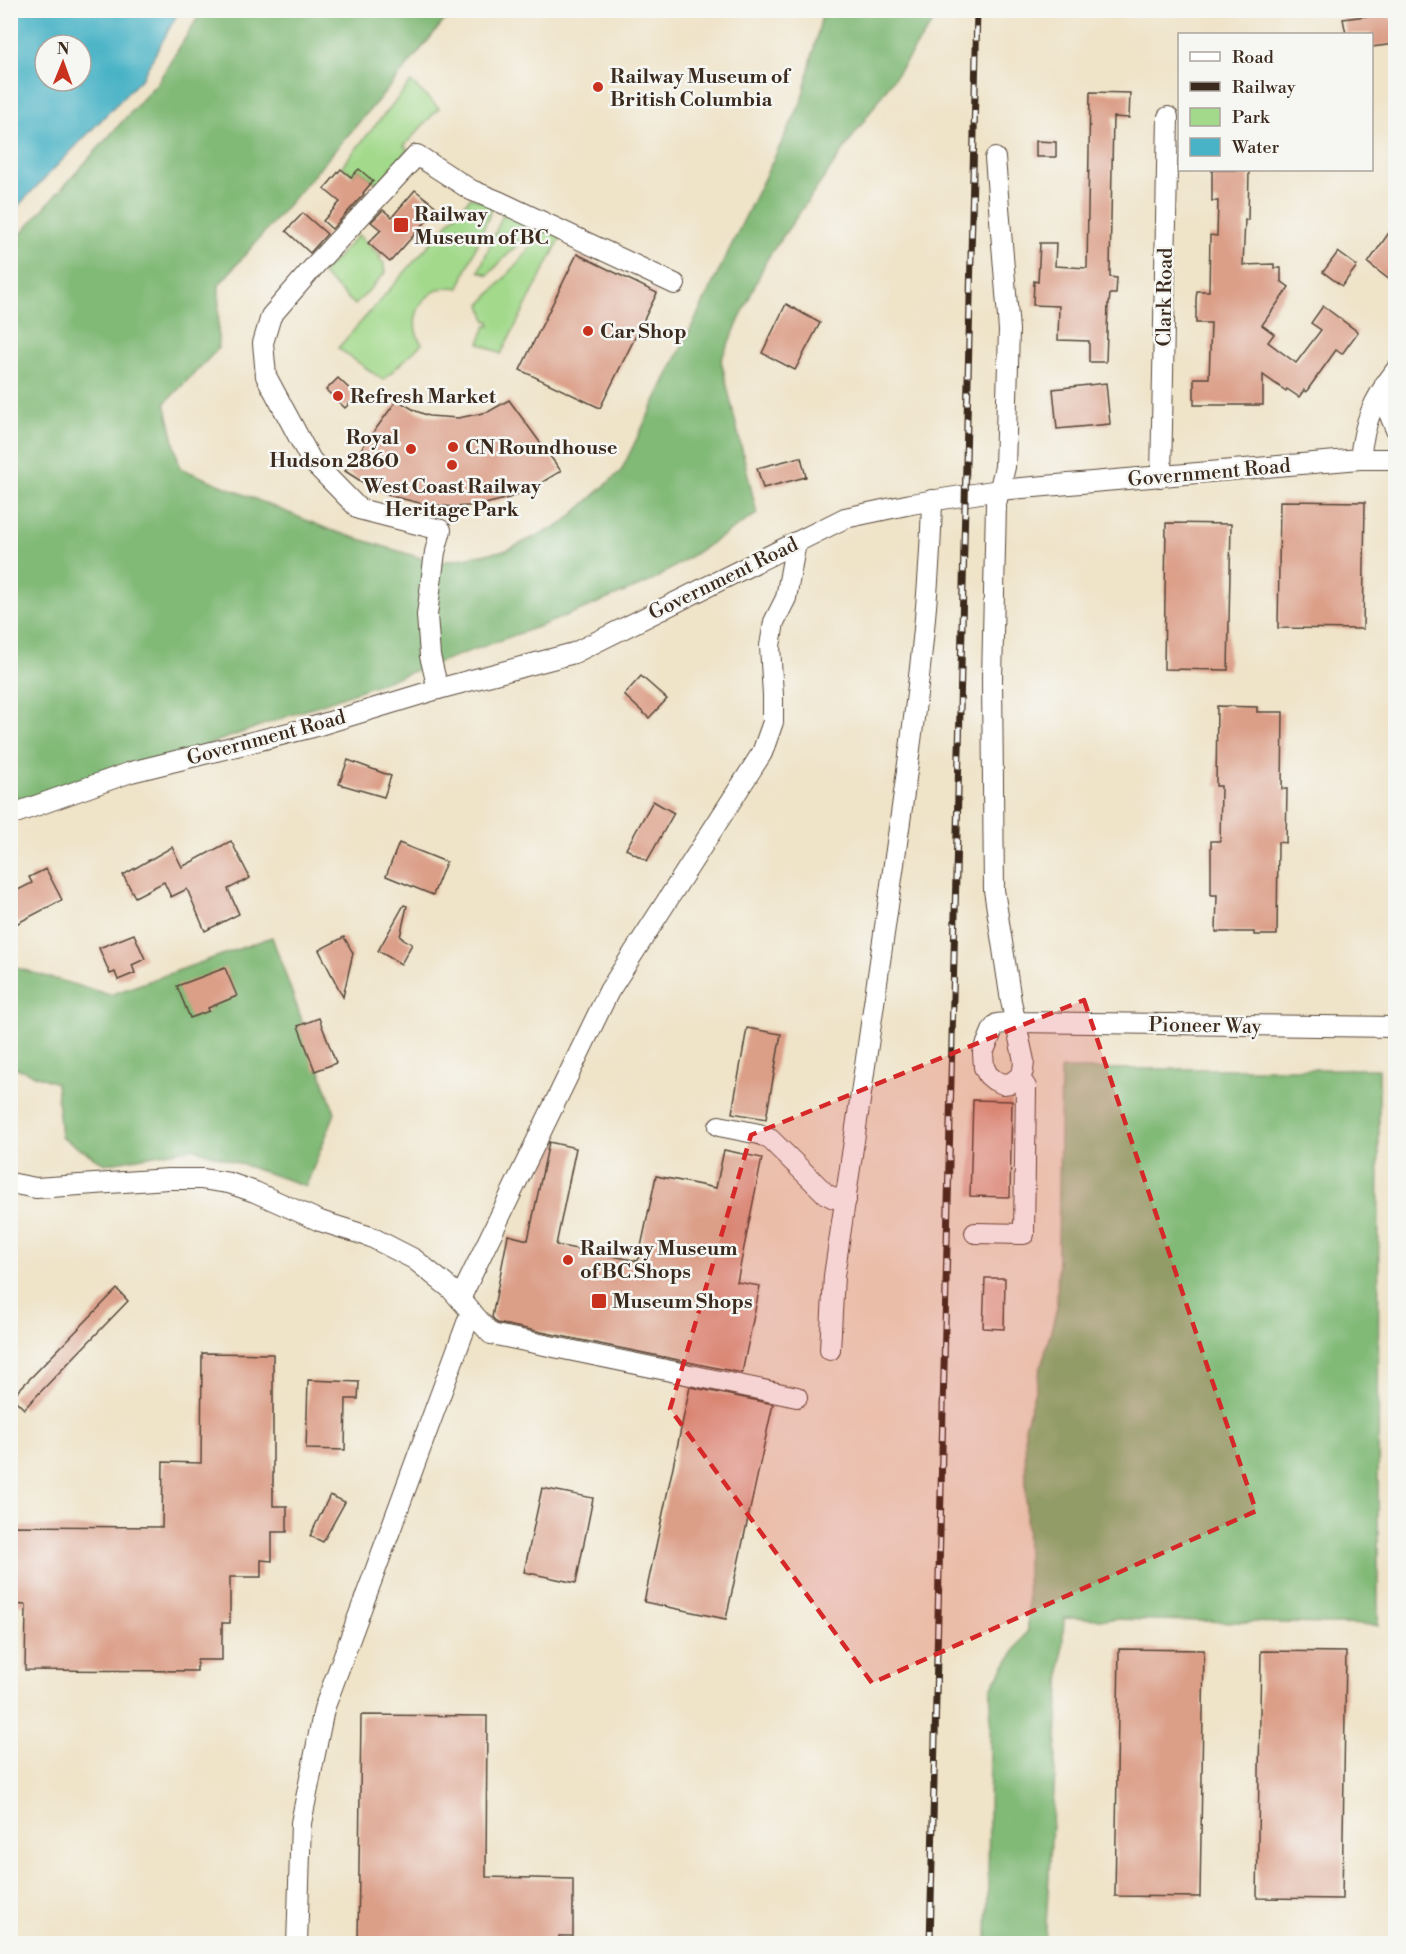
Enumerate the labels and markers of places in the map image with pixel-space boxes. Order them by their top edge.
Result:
place label: Railway Museum of British Columbia [610,65,792,113]
marker: Railway Museum of British Columbia [591,80,605,94]
place label: Railway Museum of BC [414,203,549,251]
marker: Railway Museum of BC [392,216,410,234]
place label: Car Shop [600,320,687,345]
marker: Car Shop [581,324,595,338]
place label: Refresh Market [350,385,497,410]
marker: Refresh Market [331,389,345,403]
place label: Royal Hudson 2860 [269,426,399,474]
place label: CN Roundhouse [465,436,618,461]
marker: CN Roundhouse [446,440,460,454]
marker: Royal Hudson 2860 [404,442,418,456]
marker: West Coast Railway Heritage Park [445,458,459,472]
place label: West Coast Railway Heritage Park [362,475,542,523]
place label: Railway Museum of BC Shops [580,1237,737,1285]
marker: Railway Museum of BC Shops [561,1253,575,1267]
place label: Museum Shops [612,1290,753,1315]
marker: Museum Shops [590,1292,608,1310]

